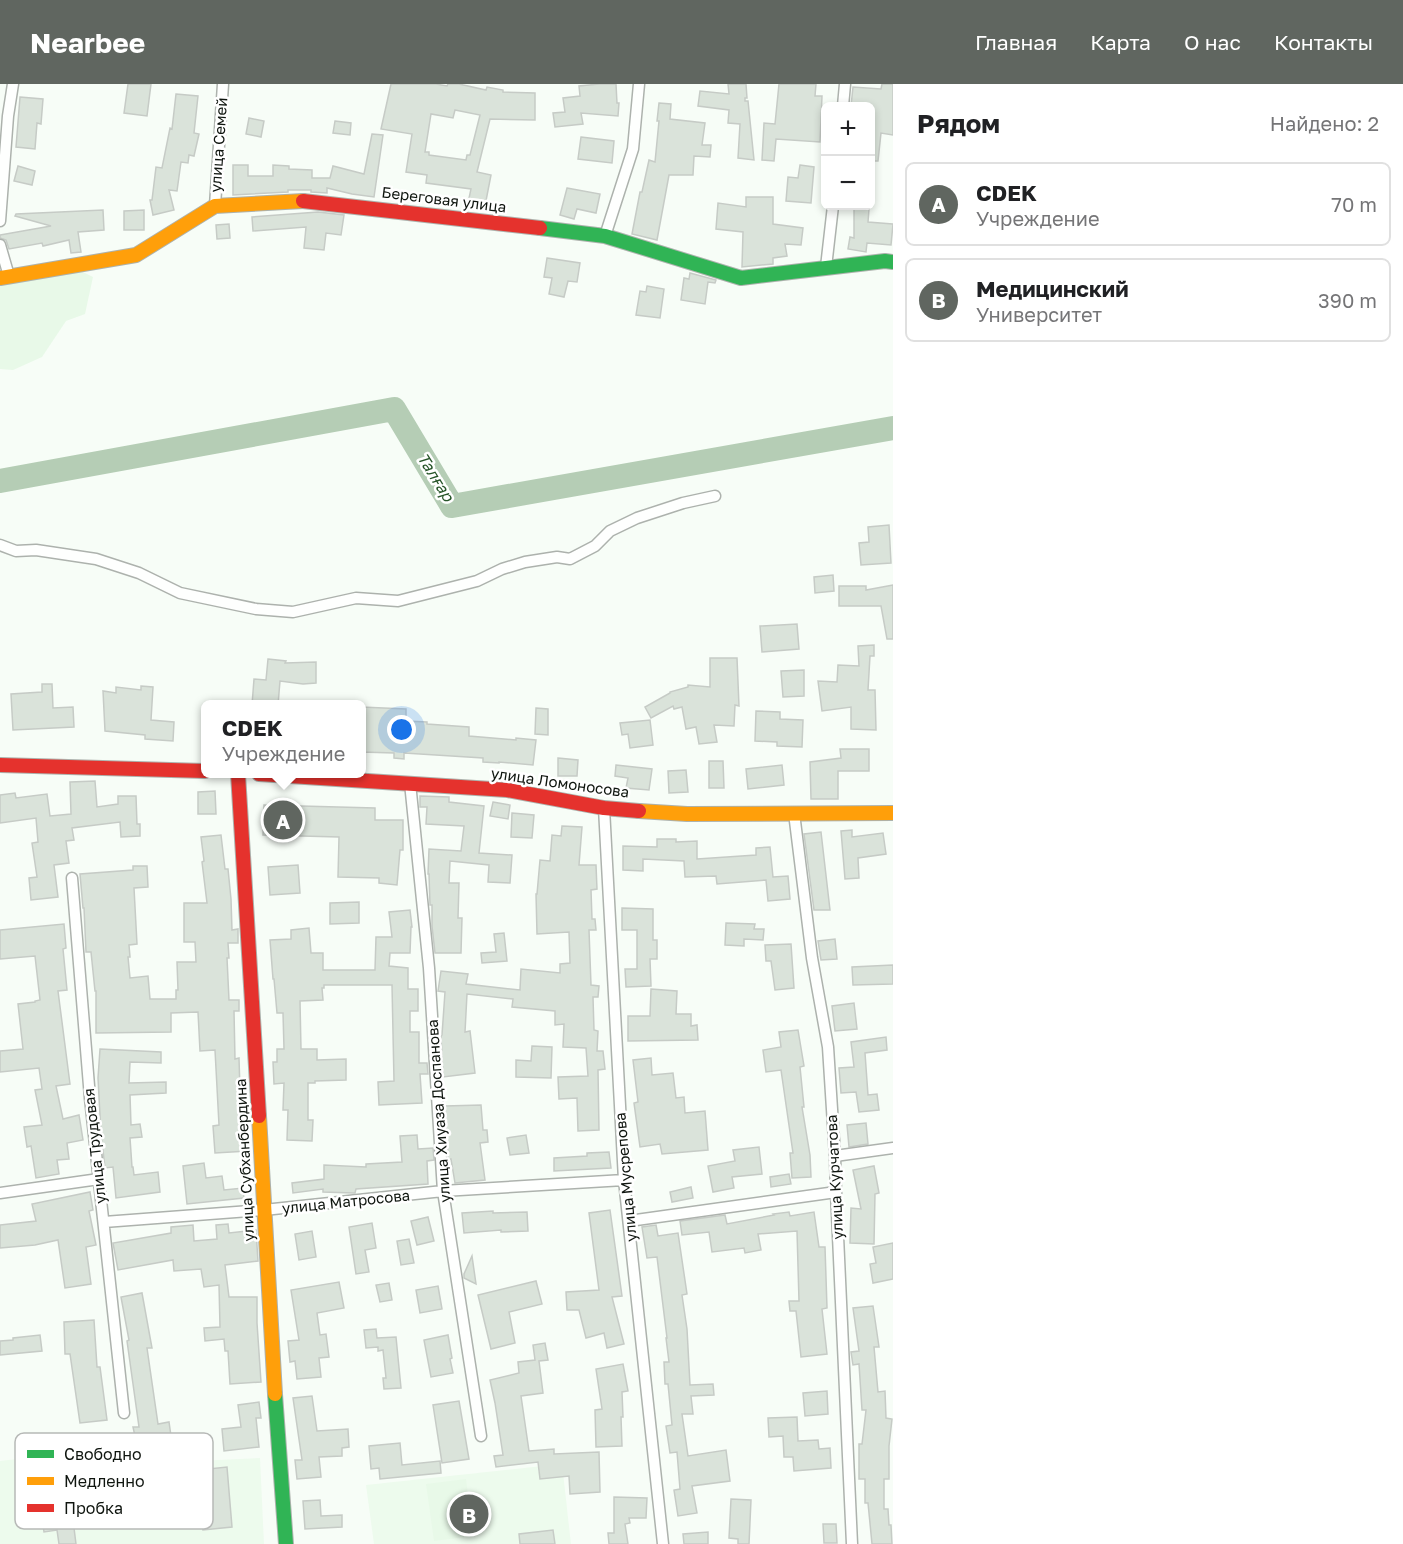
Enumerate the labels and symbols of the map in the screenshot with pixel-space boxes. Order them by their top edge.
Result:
street label: улица Семей [206,97,230,193]
street label: Береговая улица [381,182,508,216]
water label: Талғар [413,449,459,506]
your location [387,715,416,744]
street label: улица Ломоносова [490,763,630,801]
pin: A [264,798,302,842]
street label: улица Хиуаза Доспанова [423,1019,453,1203]
street label: улица Субханбердина [231,1078,257,1242]
street label: улица Трудовая [79,1087,109,1205]
street label: улица Мусрепова [610,1112,640,1243]
street label: улица Курчатова [822,1114,846,1240]
street label: улица Матросова [281,1185,411,1217]
legend [15,1433,213,1529]
text: Свободно [64,1444,142,1464]
text: Медленно [64,1471,145,1491]
pin: B [450,1492,488,1536]
text: Пробка [64,1498,123,1518]

